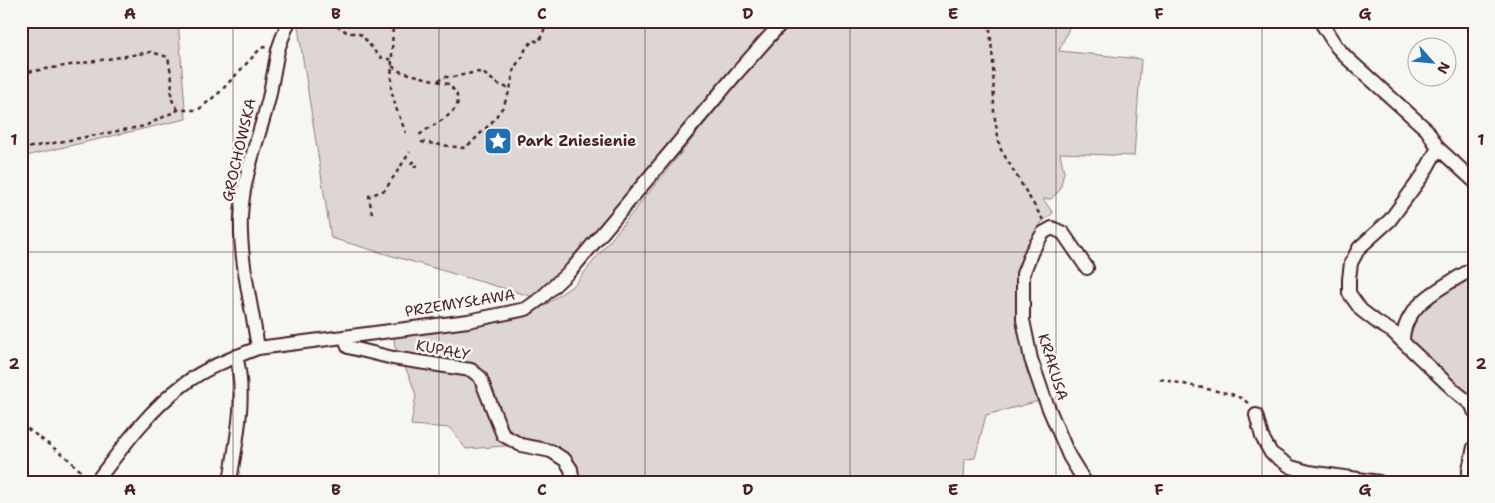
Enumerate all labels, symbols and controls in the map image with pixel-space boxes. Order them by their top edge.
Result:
text: A [124,3,136,24]
text: B [331,3,341,24]
text: C [537,3,547,24]
text: D [742,3,754,24]
text: E [948,3,958,24]
text: F [1154,3,1164,24]
text: G [1359,3,1372,24]
north arrow [1408,38,1458,88]
text: N [1433,59,1454,77]
street label: GROCHOWSKA [217,96,261,204]
place icon: Park Zniesienie [483,126,513,156]
text: 1 [10,129,18,150]
text: 1 [1477,129,1485,150]
place label: Park Zniesienie [517,131,636,151]
street label: PRZEMYSŁAWA [403,284,517,322]
street label: KRAKUSA [1033,331,1073,403]
street label: KUPAŁY [414,335,472,365]
text: 2 [8,353,20,374]
text: 2 [1475,353,1487,374]
text: A [124,479,136,500]
text: B [331,479,341,500]
text: C [537,479,547,500]
text: D [742,479,754,500]
text: E [948,479,958,500]
text: F [1154,479,1164,500]
text: G [1359,479,1372,500]

